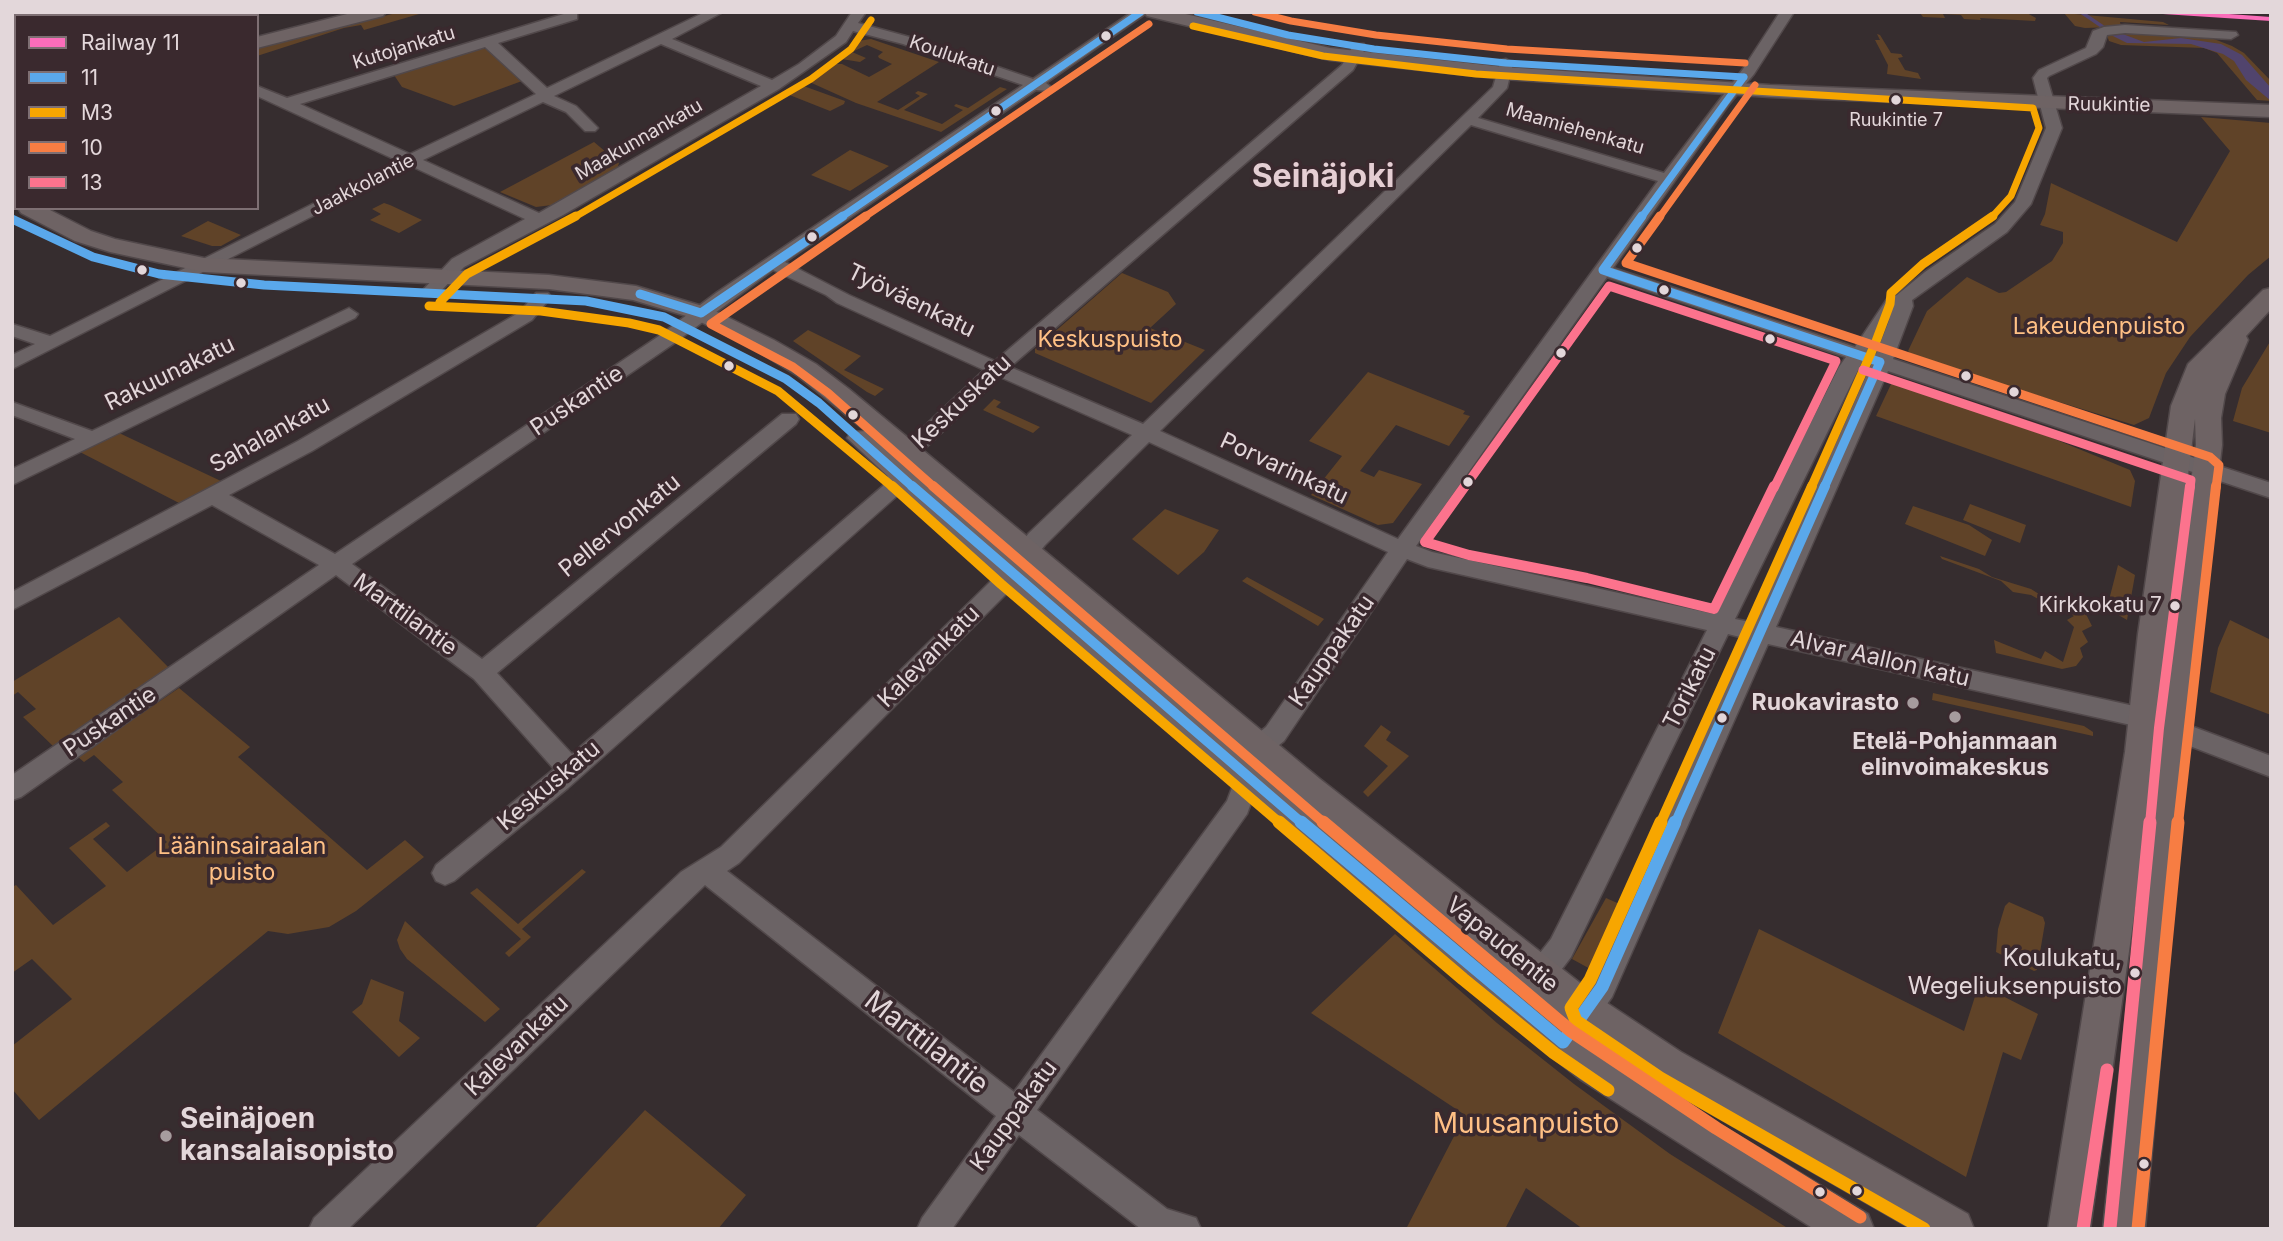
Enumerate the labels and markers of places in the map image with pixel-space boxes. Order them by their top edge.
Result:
unlabelled marker [1099,29,1113,43]
marker: Ruukintie 7 [1889,93,1903,107]
unlabelled marker [989,104,1003,118]
place label: Ruukintie 7 [1849,110,1943,132]
unlabelled marker [805,230,819,244]
unlabelled marker [1630,241,1644,255]
unlabelled marker [135,263,149,277]
unlabelled marker [234,276,248,290]
unlabelled marker [1657,283,1671,297]
unlabelled marker [1763,332,1777,346]
unlabelled marker [1554,346,1568,360]
unlabelled marker [722,359,736,373]
unlabelled marker [1959,369,1973,383]
unlabelled marker [2007,385,2021,399]
unlabelled marker [846,408,860,422]
unlabelled marker [1461,475,1475,489]
place label: Kirkkokatu 7 [2039,593,2162,619]
marker: Kirkkokatu 7 [2168,599,2182,613]
place label: Ruokavirasto [1752,689,1899,717]
marker: Ruokavirasto [1905,695,1921,711]
marker: Etelä-Pohjanmaan elinvoimakeskus [1947,709,1963,725]
unlabelled marker [1715,711,1729,725]
place label: Etelä-Pohjanmaan elinvoimakeskus [1852,728,2058,782]
place label: Koulukatu, Wegeliuksenpuisto [1908,945,2122,1001]
marker: Koulukatu, Wegeliuksenpuisto [2128,966,2142,980]
place label: Seinäjoen kansalaisopisto [180,1103,394,1169]
marker: Seinäjoen kansalaisopisto [158,1128,174,1144]
unlabelled marker [2137,1157,2151,1171]
unlabelled marker [1850,1184,1864,1198]
unlabelled marker [1813,1185,1827,1199]

